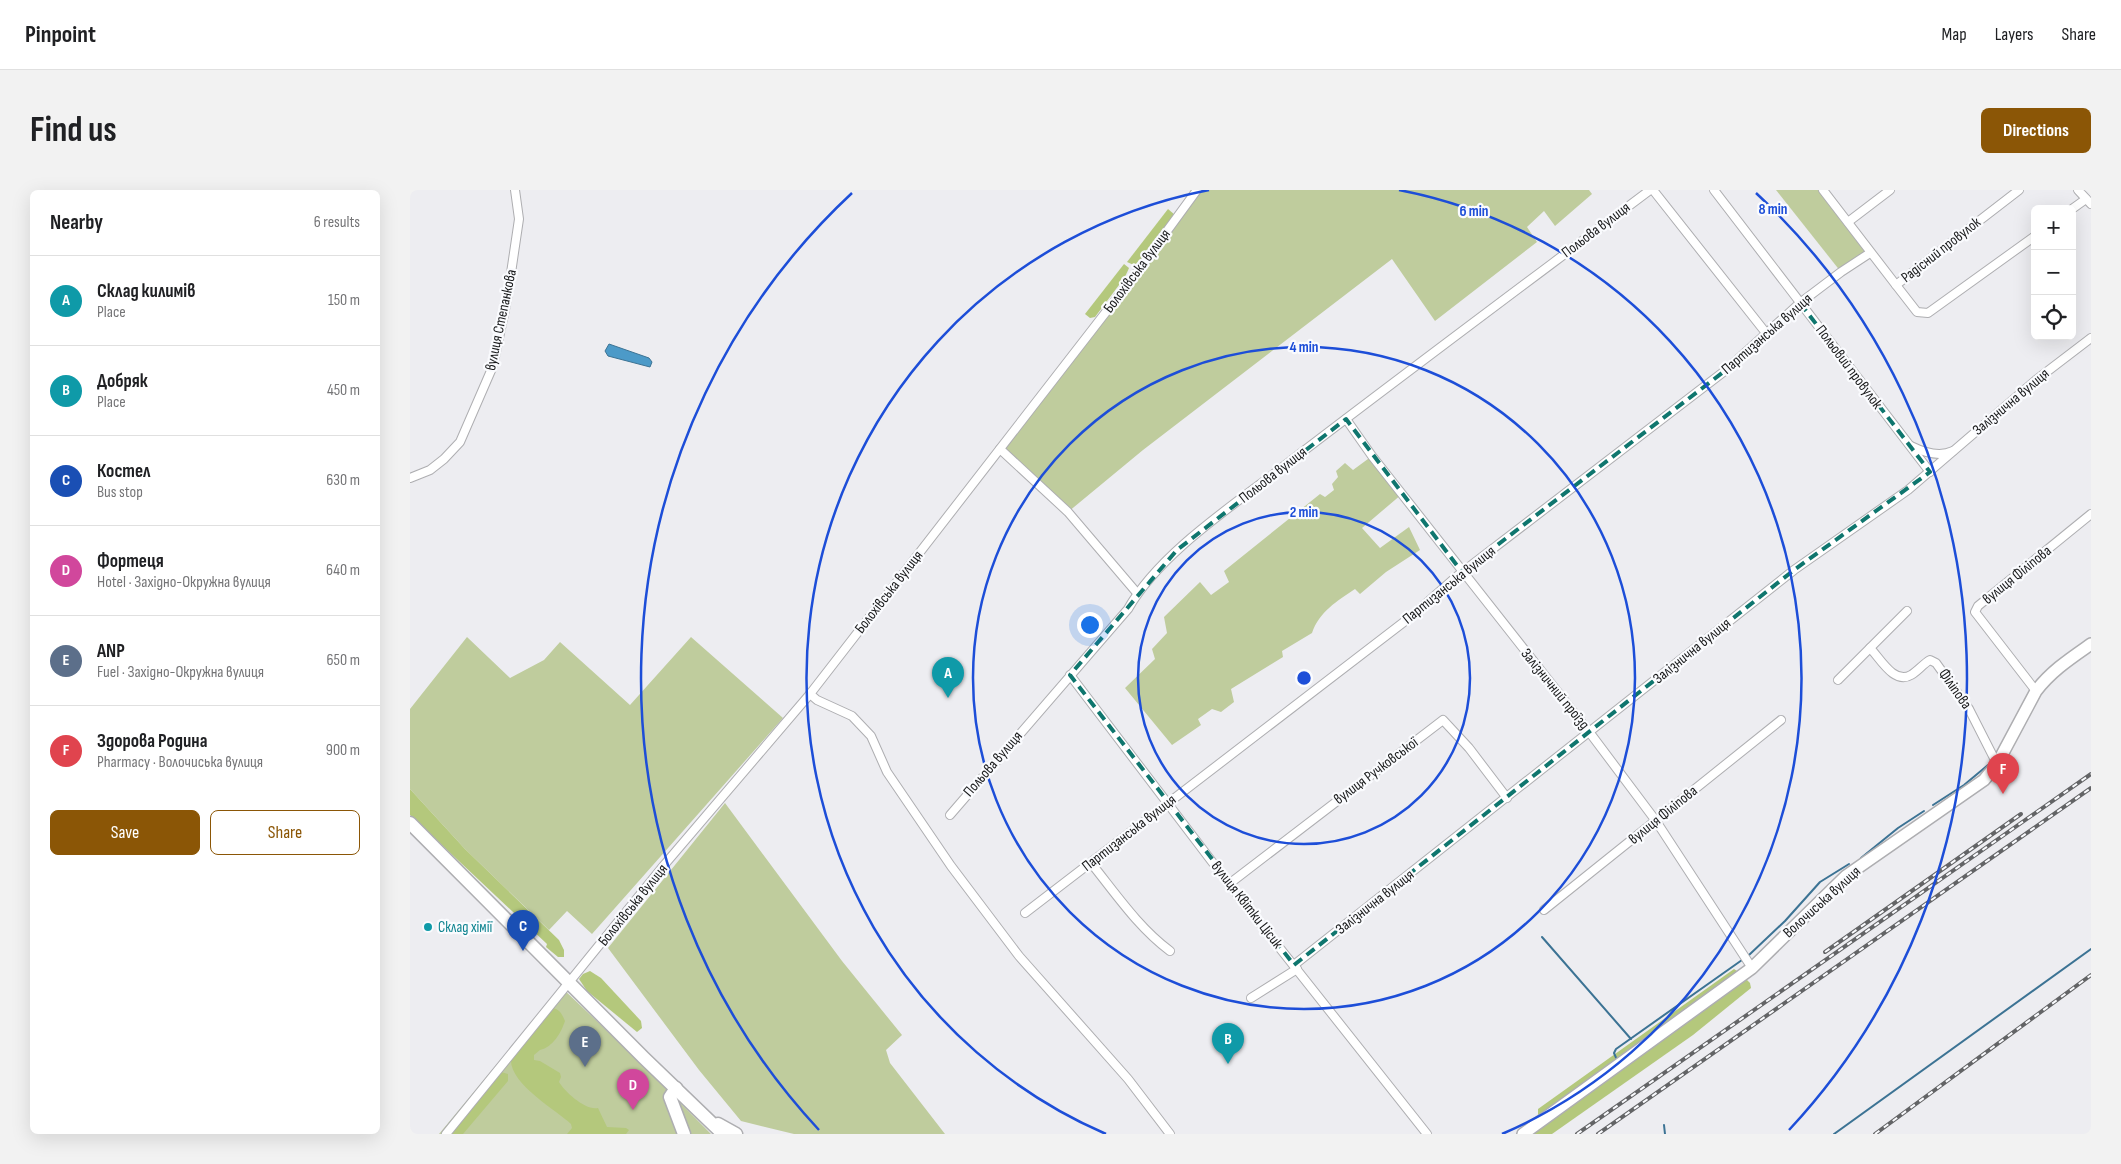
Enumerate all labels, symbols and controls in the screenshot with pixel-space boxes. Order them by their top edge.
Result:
text: Pinpoint [25,20,96,49]
text: Map [1942,24,1967,45]
text: Layers [1995,24,2034,45]
text: Share [2062,24,2096,45]
button: Directions [1981,108,2091,153]
text: Find us [30,109,117,152]
street label: Польова вулиця [1558,198,1634,262]
text: 8 min [1758,200,1788,219]
text: 6 min [1459,202,1489,221]
map controls [2031,205,2076,340]
button: + [2031,205,2076,250]
text: Nearby [50,210,103,235]
text: 6 results [314,213,360,232]
street label: Радісний провулок [1897,213,1985,287]
street label: Болохівська вулиця [1099,225,1175,317]
button: − [2031,250,2076,295]
street label: вулиця Степанкова [481,267,521,372]
text: Склад килимів [97,280,196,303]
street label: Партизанська вулиця [1718,289,1816,379]
text: A [62,291,70,310]
text: 150 m [328,291,360,310]
button: locate [2031,295,2076,340]
text: Place [97,303,126,322]
street label: Польовий провулок [1811,321,1887,413]
text: 4 min [1290,338,1318,357]
street label: Залізнична вулиця [1969,364,2053,440]
text: Добряк [97,370,148,393]
text: B [62,381,70,400]
text: 450 m [327,381,360,400]
text: Place [97,393,126,412]
street label: Польова вулиця [1235,443,1311,507]
text: Костел [97,460,150,483]
text: C [62,471,70,490]
text: 630 m [326,471,360,490]
text: Bus stop [97,483,143,502]
text: 2 min [1290,503,1318,522]
street label: вулиця Філіпова [1979,541,2055,609]
street label: Партизанська вулиця [1399,542,1499,628]
street label: Болохівська вулиця [851,547,927,637]
text: Фортеця [97,550,164,573]
text: D [62,561,70,580]
text: 640 m [326,561,360,580]
text: Hotel · Західно-Окружна вулиця [97,573,271,592]
your location [1077,612,1103,638]
street label: Залізнична вулиця [1649,614,1735,688]
text: ANP [97,640,125,663]
street label: Залізничний проїзд [1516,645,1594,733]
text: E [63,651,69,670]
text: 650 m [327,651,360,670]
pin: A [932,657,964,698]
text: Fuel · Західно-Окружна вулиця [97,663,264,682]
street label: Філіпова [1934,665,1976,713]
centre of rings [1295,669,1313,687]
street label: Польова вулиця [959,727,1027,801]
text: Здорова Родина [97,730,207,753]
street label: вулиця Ручковської [1330,732,1423,809]
text: F [63,741,69,760]
text: 900 m [326,741,360,760]
text: Pharmacy · Волочиська вулиця [97,753,263,772]
pin: F [1987,753,2019,794]
street label: вулиця Філіпова [1625,781,1701,849]
street label: Партизанська вулиця [1078,790,1180,876]
button: Save [50,810,200,855]
button: Share [210,810,360,855]
street label: вулиця Квітки Цісик [1207,857,1287,953]
street label: Болохівська вулиця [594,860,672,950]
street label: Волочиська вулиця [1779,862,1865,942]
street label: Залізнична вулиця [1332,865,1418,939]
pin: C [507,910,539,951]
place label: Склад хімії [438,918,493,937]
marker: Склад хімії [422,921,434,933]
pin: B [1212,1023,1244,1064]
pin: E [569,1026,601,1067]
pin: D [617,1069,649,1110]

